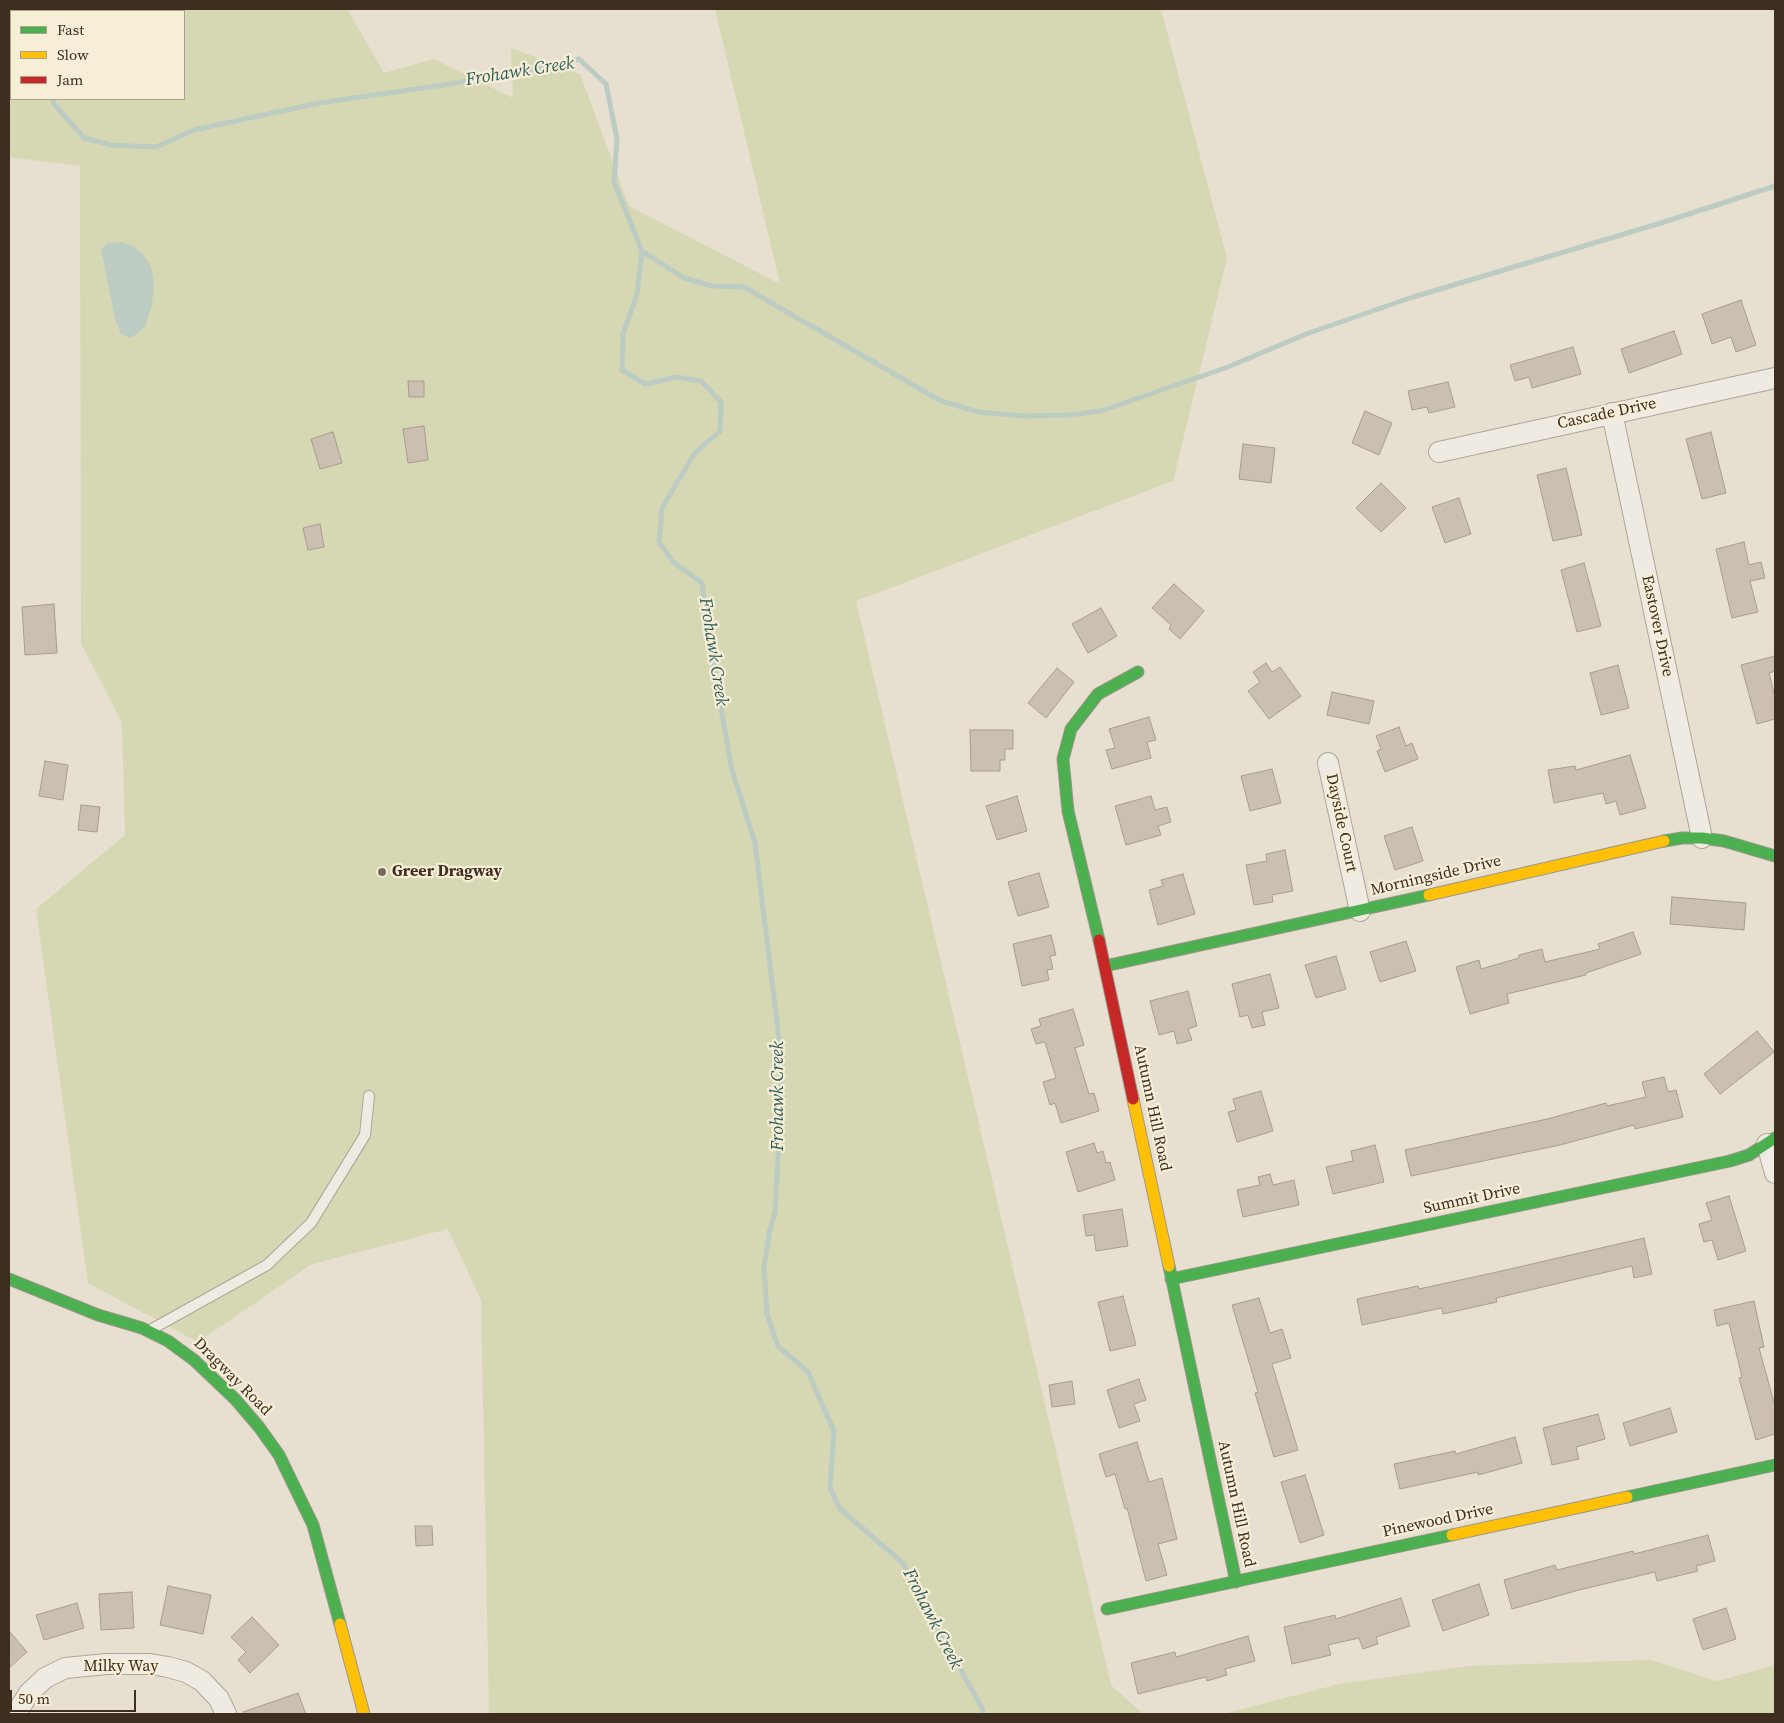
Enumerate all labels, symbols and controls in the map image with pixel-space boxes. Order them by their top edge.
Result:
legend [10,10,185,100]
text: Fast [57,19,84,40]
text: Slow [57,44,89,65]
water label: Frohawk Creek [464,53,576,91]
text: Jam [57,69,83,90]
street label: Cascade Drive [1556,394,1658,434]
street label: Eastover Drive [1637,573,1677,679]
water label: Frohawk Creek [694,596,732,708]
street label: Dayside Court [1321,772,1361,874]
street label: Morningside Drive [1369,852,1503,900]
place label: Greer Dragway [392,862,502,882]
marker: Greer Dragway [376,866,388,878]
water label: Frohawk Creek [767,1041,789,1151]
street label: Autumn Hill Road [1129,1043,1175,1173]
street label: Summit Drive [1422,1179,1522,1219]
street label: Dragway Road [189,1334,275,1420]
street label: Autumn Hill Road [1213,1439,1259,1569]
street label: Pinewood Drive [1381,1500,1495,1542]
water label: Frohawk Creek [897,1565,967,1673]
street label: Milky Way [83,1657,159,1677]
scale bar [12,1680,139,1712]
text: 50 m [18,1688,50,1709]

